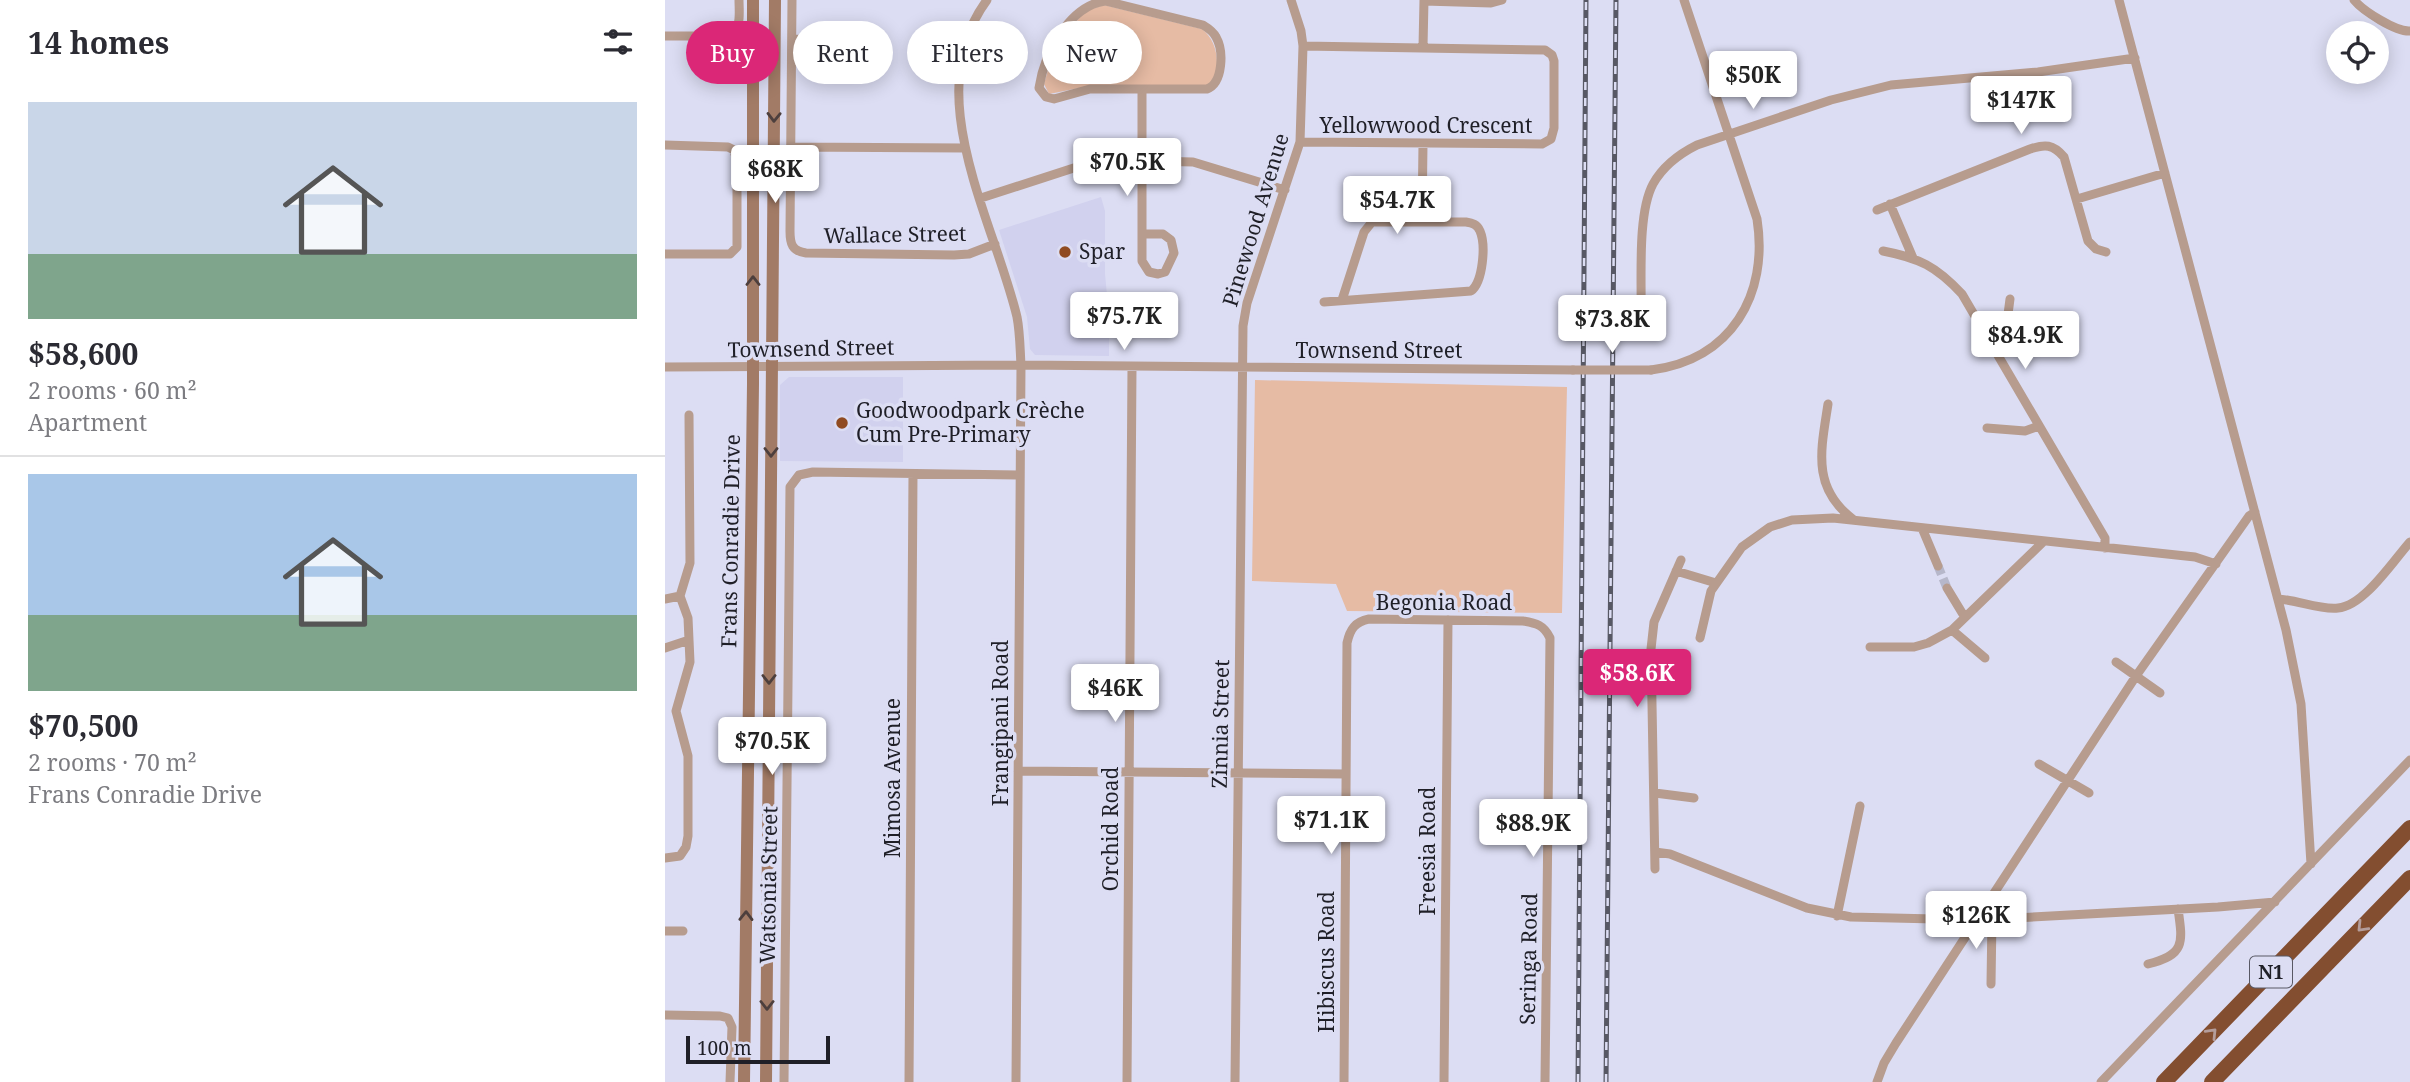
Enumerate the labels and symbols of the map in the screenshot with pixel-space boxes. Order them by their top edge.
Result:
pin: $50K [1712,52,1794,111]
pin: $147K [1972,76,2070,136]
street label: Yellowwood Crescent [1319,111,1532,139]
one-way arrow [766,112,782,123]
street label: Pinewood Avenue [1215,130,1295,310]
pin: $70.5K [1070,138,1184,198]
pin: $68K [734,146,816,205]
pin: $54.7K [1340,176,1454,236]
street label: Wallace Street [823,219,967,249]
place label: Spar [1079,237,1125,265]
marker: Spar [1057,244,1073,260]
one-way arrow [745,275,761,286]
pin: $75.7K [1067,292,1181,352]
pin: $73.8K [1555,296,1669,355]
pin: $84.9K [1968,312,2082,371]
street label: Townsend Street [727,333,895,363]
street label: Townsend Street [1296,336,1462,364]
place label: Goodwoodpark Crèche Cum Pre-Primary [856,396,1085,448]
marker: Goodwoodpark Crèche Cum Pre-Primary [834,415,850,431]
street label: Frans Conradie Drive [714,434,746,648]
one-way arrow [763,446,778,457]
street label: Begonia Road [1376,588,1512,616]
street label: Frangipani Road [986,640,1014,806]
pin: $58.6K [1580,650,1694,709]
street label: Zinnia Street [1205,659,1235,789]
pin: $46K [1074,664,1156,724]
one-way arrow [761,674,777,685]
street label: Mimosa Avenue [878,698,906,858]
pin: $70.5K [715,718,829,777]
street label: Orchid Road [1096,766,1124,891]
street label: Freesia Road [1413,786,1441,915]
pin: $71.1K [1274,796,1388,856]
pin: $88.9K [1476,800,1590,859]
street label: Watsonia Street [753,806,783,964]
street label: Hibiscus Road [1312,891,1340,1033]
pin: $126K [1927,892,2025,951]
street label: Seringa Road [1513,893,1543,1025]
one-way arrow [738,910,754,921]
one-way arrow [2358,918,2371,931]
road number: N1 [2250,956,2292,988]
one-way arrow [759,1000,775,1010]
one-way arrow [2203,1028,2216,1041]
scale bar [686,1033,829,1065]

